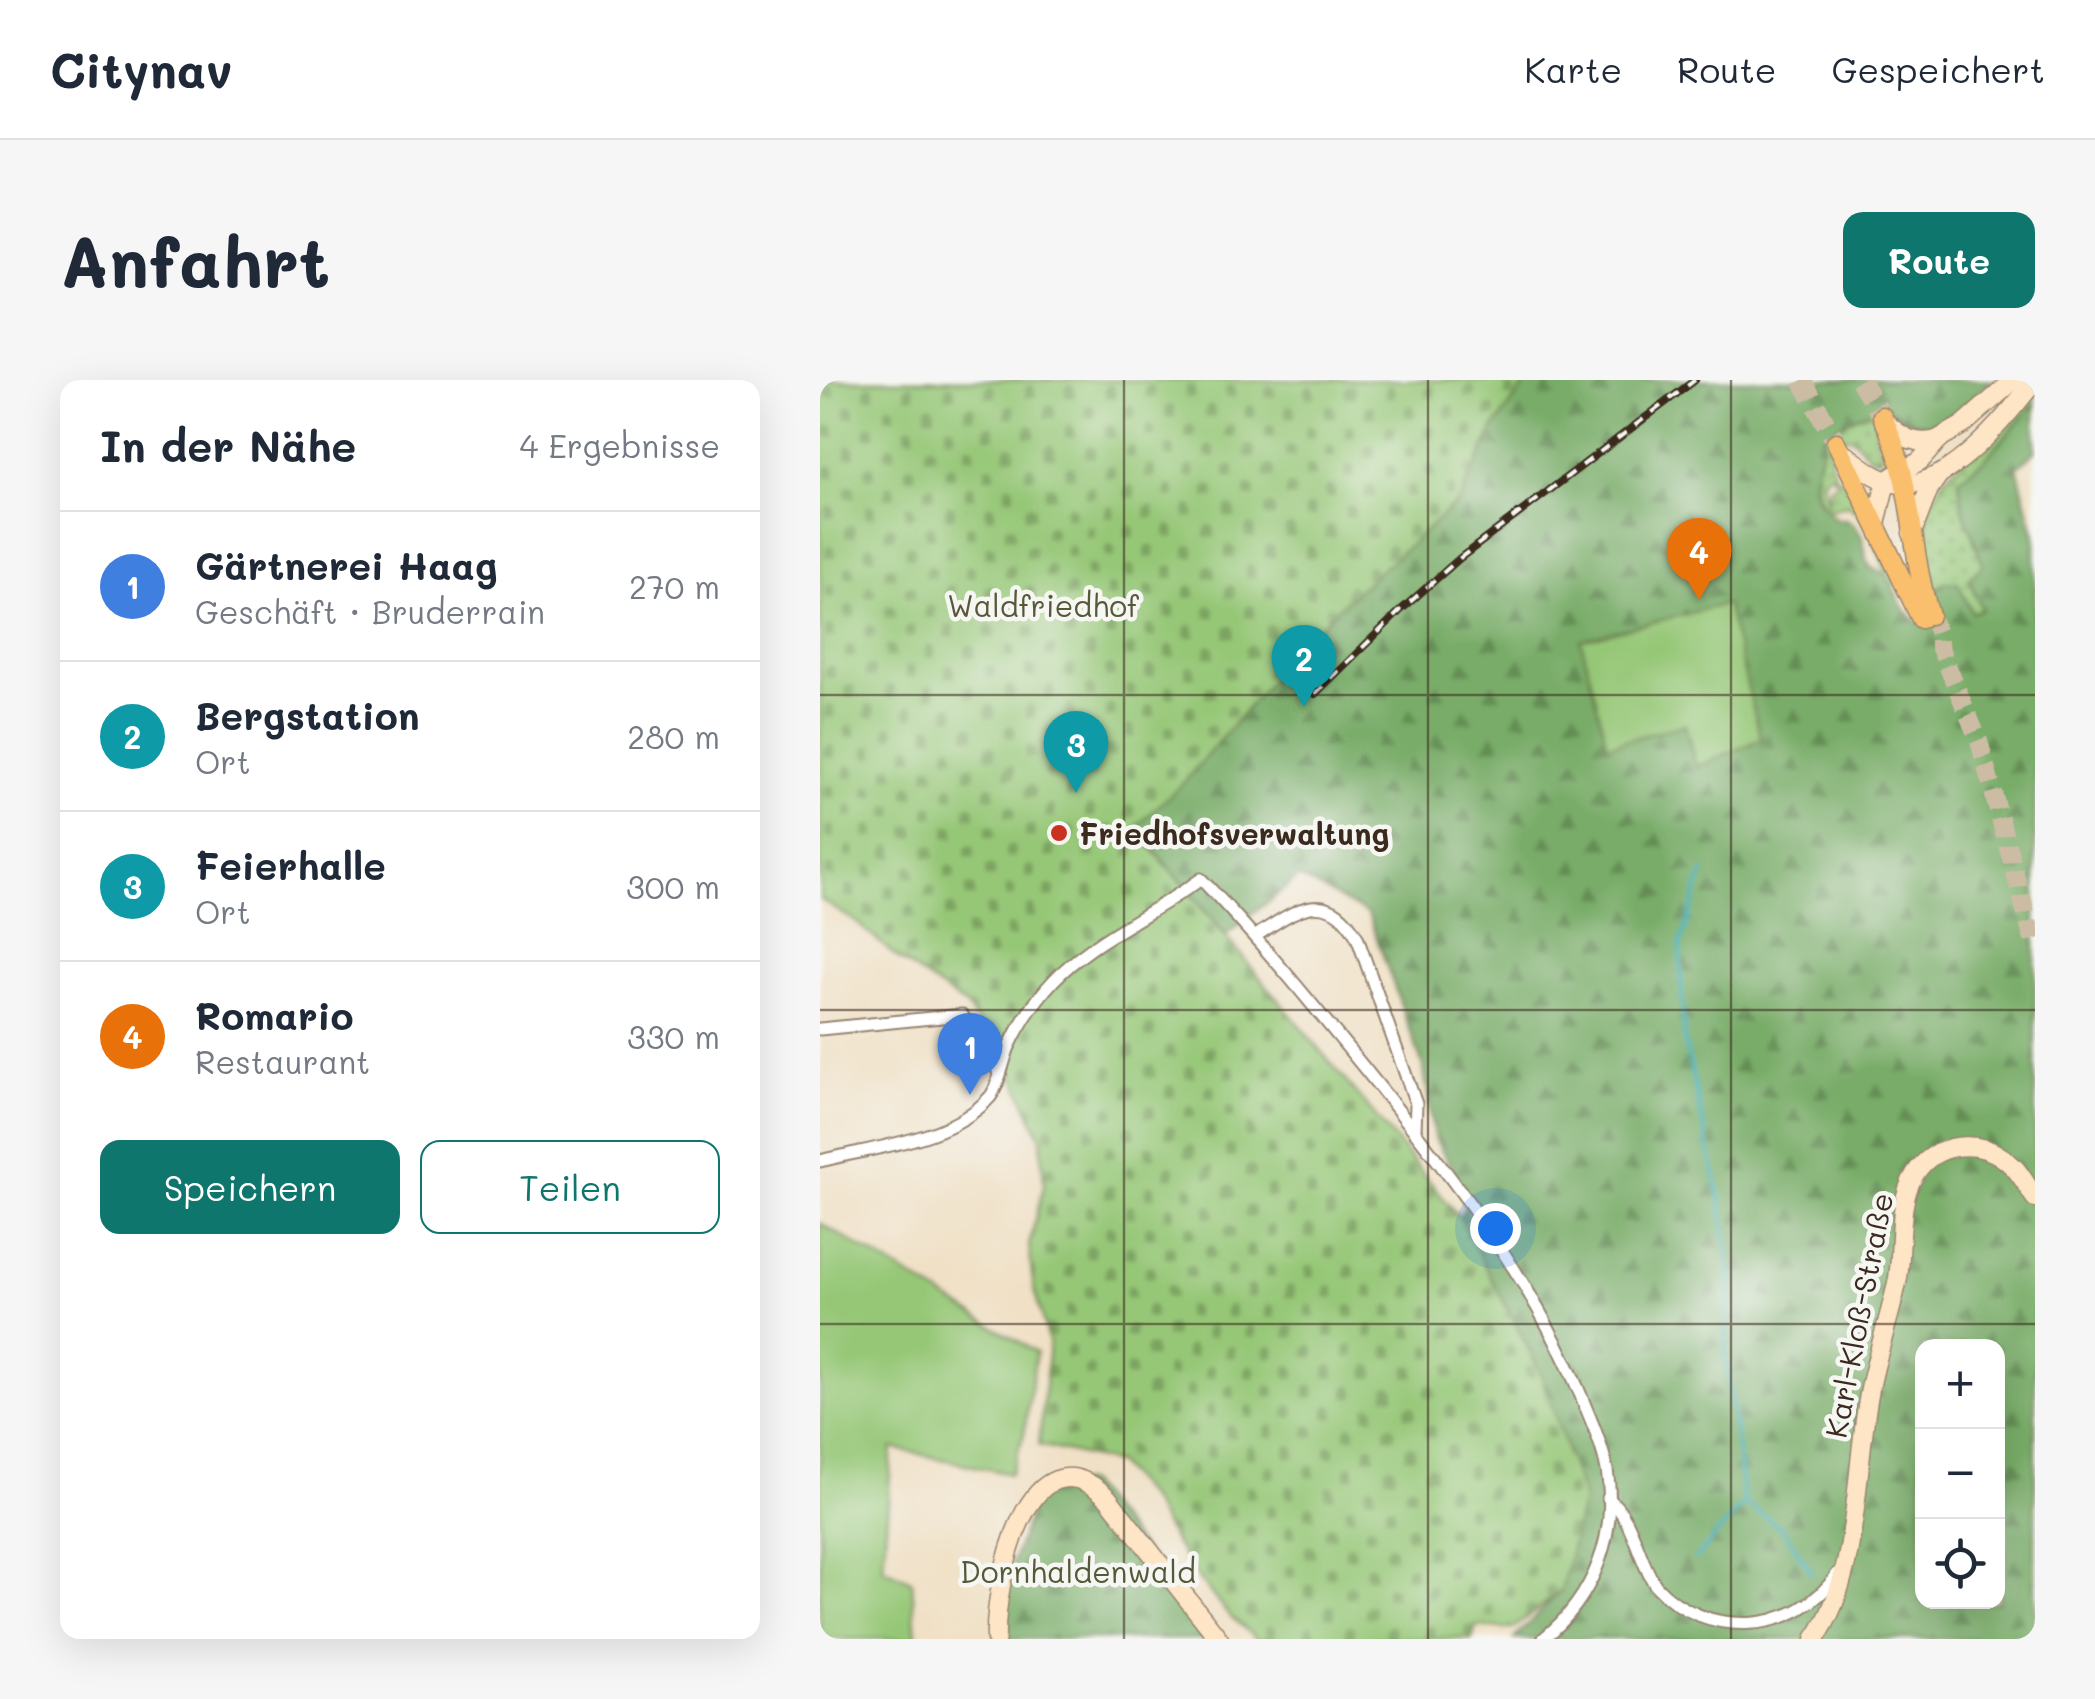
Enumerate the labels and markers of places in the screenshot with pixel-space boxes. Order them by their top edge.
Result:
pin: 4 [1666,518,1732,600]
pin: 2 [1272,625,1336,707]
pin: 3 [1044,710,1108,793]
place label: Friedhofsverwaltung [1079,813,1389,853]
marker: Friedhofsverwaltung [1048,822,1070,844]
pin: 1 [938,1012,1002,1095]

